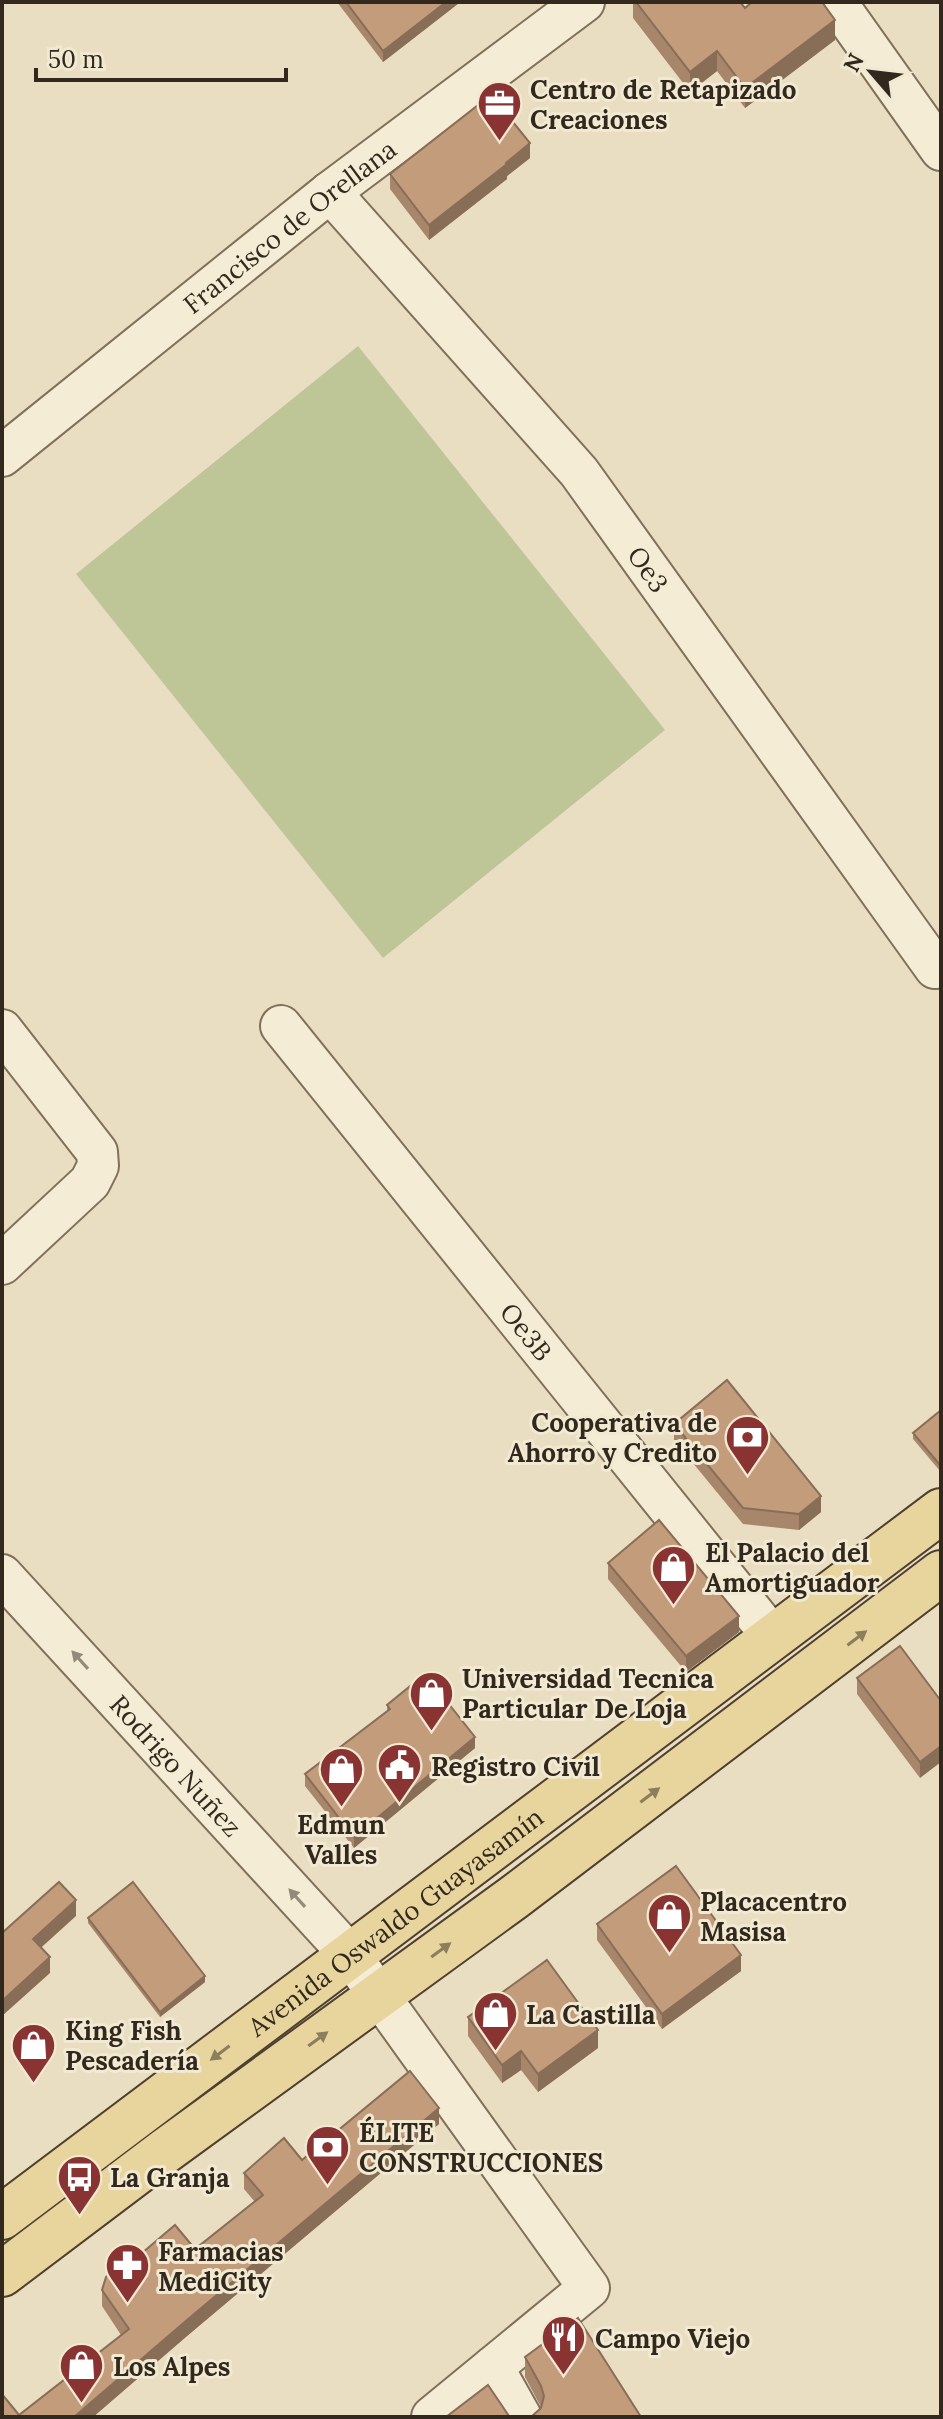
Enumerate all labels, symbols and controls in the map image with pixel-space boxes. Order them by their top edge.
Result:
scale bar [36,32,286,82]
north arrow [831,32,911,112]
text: 50 m [48,44,104,75]
text: N [837,49,870,77]
place label: Centro de Retapizado Creaciones [530,73,796,136]
office icon: Centro de Retapizado Creaciones [475,80,523,143]
street label: Francisco de Orellana [176,132,402,320]
street label: Oe3 [621,539,676,598]
street label: Oe3B [493,1296,560,1367]
place label: Cooperativa de Ahorro y Credito [508,1406,717,1469]
bank icon: Cooperativa de Ahorro y Credito [724,1413,772,1476]
place label: El Palacio del Amortiguador [705,1536,880,1599]
shop icon: El Palacio del Amortiguador [650,1543,698,1606]
one-way arrow [846,1630,867,1646]
one-way arrow [71,1651,89,1670]
place label: Universidad Tecnica Particular De Loja [462,1662,714,1725]
shop icon: Universidad Tecnica Particular De Loja [407,1669,455,1732]
street label: Rodrigo Nuñez [103,1688,249,1843]
public building icon: Registro Civil [376,1742,424,1805]
shop icon: Edmun Valles [317,1745,365,1808]
place label: Registro Civil [431,1750,600,1783]
one-way arrow [639,1788,660,1803]
street label: Avenida Oswaldo Guayasamín [240,1800,549,2043]
place label: Edmun Valles [297,1808,385,1871]
place label: Placacentro Masisa [700,1885,847,1948]
one-way arrow [289,1888,307,1907]
shop icon: Placacentro Masisa [645,1892,693,1955]
one-way arrow [430,1943,451,1958]
shop icon: La Castilla [471,1990,519,2053]
place label: La Castilla [526,1998,656,2031]
place label: King Fish Pescadería [65,2014,199,2077]
shop icon: King Fish Pescadería [10,2021,58,2084]
one-way arrow [307,2031,329,2047]
one-way arrow [210,2044,231,2060]
place label: ÉLITE CONSTRUCCIONES [359,2116,603,2179]
bank icon: ÉLITE CONSTRUCCIONES [304,2123,352,2186]
bus stop icon: La Granja [55,2153,103,2216]
place label: La Granja [110,2161,230,2194]
place label: Farmacias MediCity [158,2235,284,2298]
pharmacy icon: Farmacias MediCity [103,2242,151,2305]
restaurant icon: Campo Viejo [540,2314,588,2377]
place label: Campo Viejo [595,2322,750,2355]
shop icon: Los Alpes [58,2342,106,2405]
place label: Los Alpes [113,2350,230,2383]

